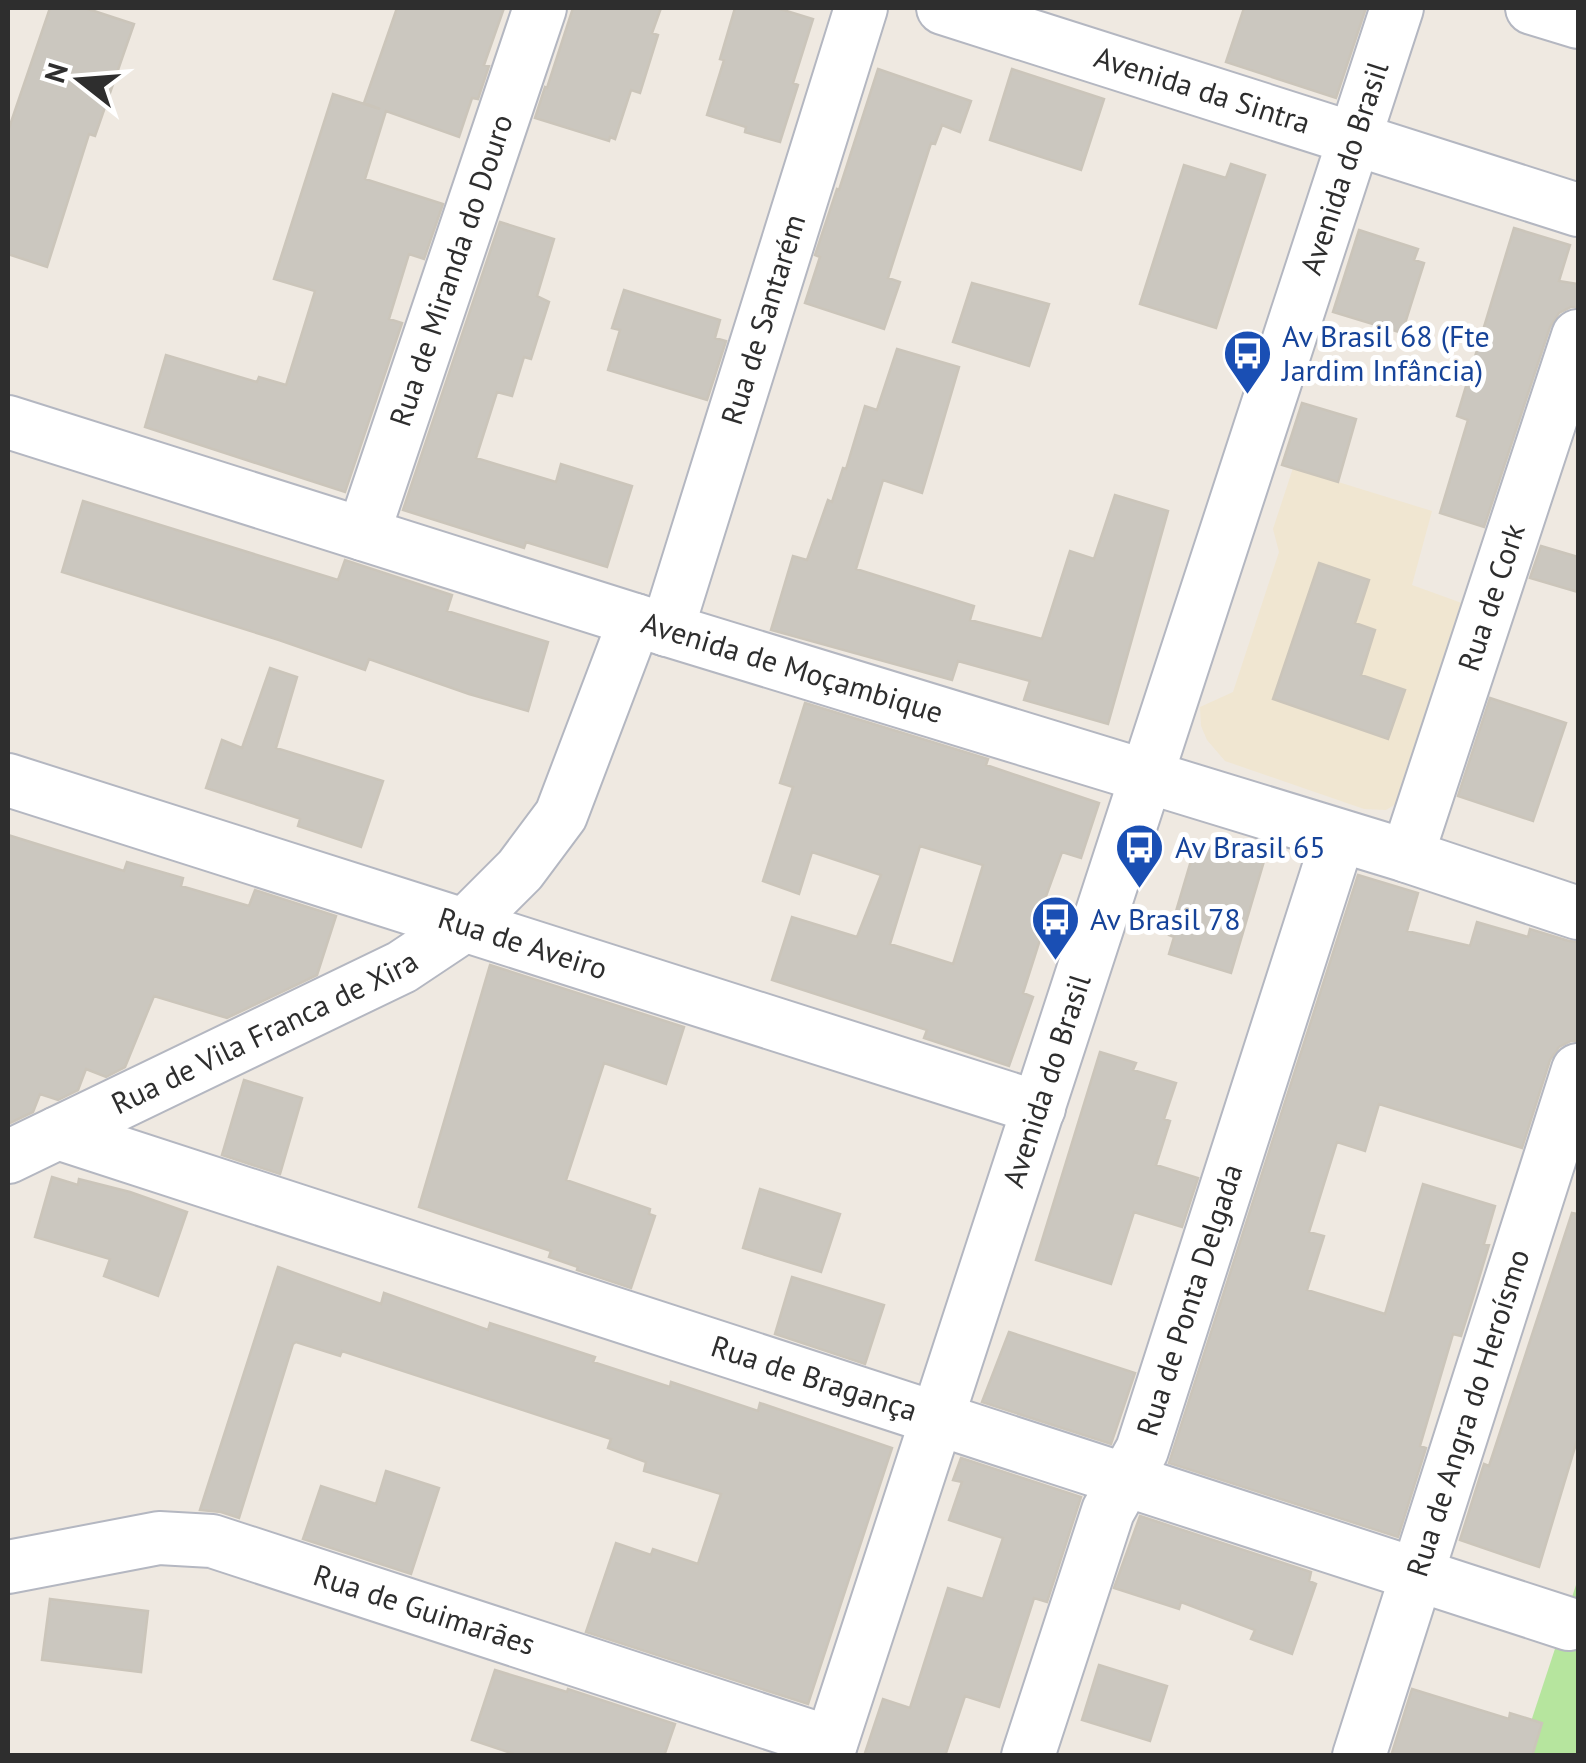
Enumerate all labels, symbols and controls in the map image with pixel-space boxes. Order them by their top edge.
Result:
north arrow [30,30,130,130]
street label: Avenida da Sintra [1090,36,1315,142]
street label: Avenida do Brasil [1290,56,1396,279]
text: N [35,58,76,87]
street label: Rua de Miranda do Douro [380,109,521,431]
street label: Rua de Santarém [711,209,813,429]
place label: Av Brasil 68 (Fte Jardim Infância) [1280,316,1490,389]
bus stop icon: Av Brasil 68 (Fte Jardim Infância) [1221,328,1273,396]
street label: Rua de Cork [1448,518,1533,676]
street label: Avenida de Moçambique [637,602,948,731]
bus stop icon: Av Brasil 65 [1114,822,1166,890]
place label: Av Brasil 65 [1175,827,1326,866]
bus stop icon: Av Brasil 78 [1029,894,1081,962]
street label: Rua de Aveiro [434,897,612,987]
place label: Av Brasil 78 [1090,899,1241,938]
street label: Rua de Vila Franca de Xira [104,941,425,1122]
street label: Avenida do Brasil [993,969,1099,1192]
street label: Rua de Ponta Delgada [1127,1159,1250,1440]
street label: Rua de Angra do Heroísmo [1397,1244,1538,1581]
street label: Rua de Bragança [707,1326,923,1429]
street label: Rua de Guimarães [309,1554,540,1663]

